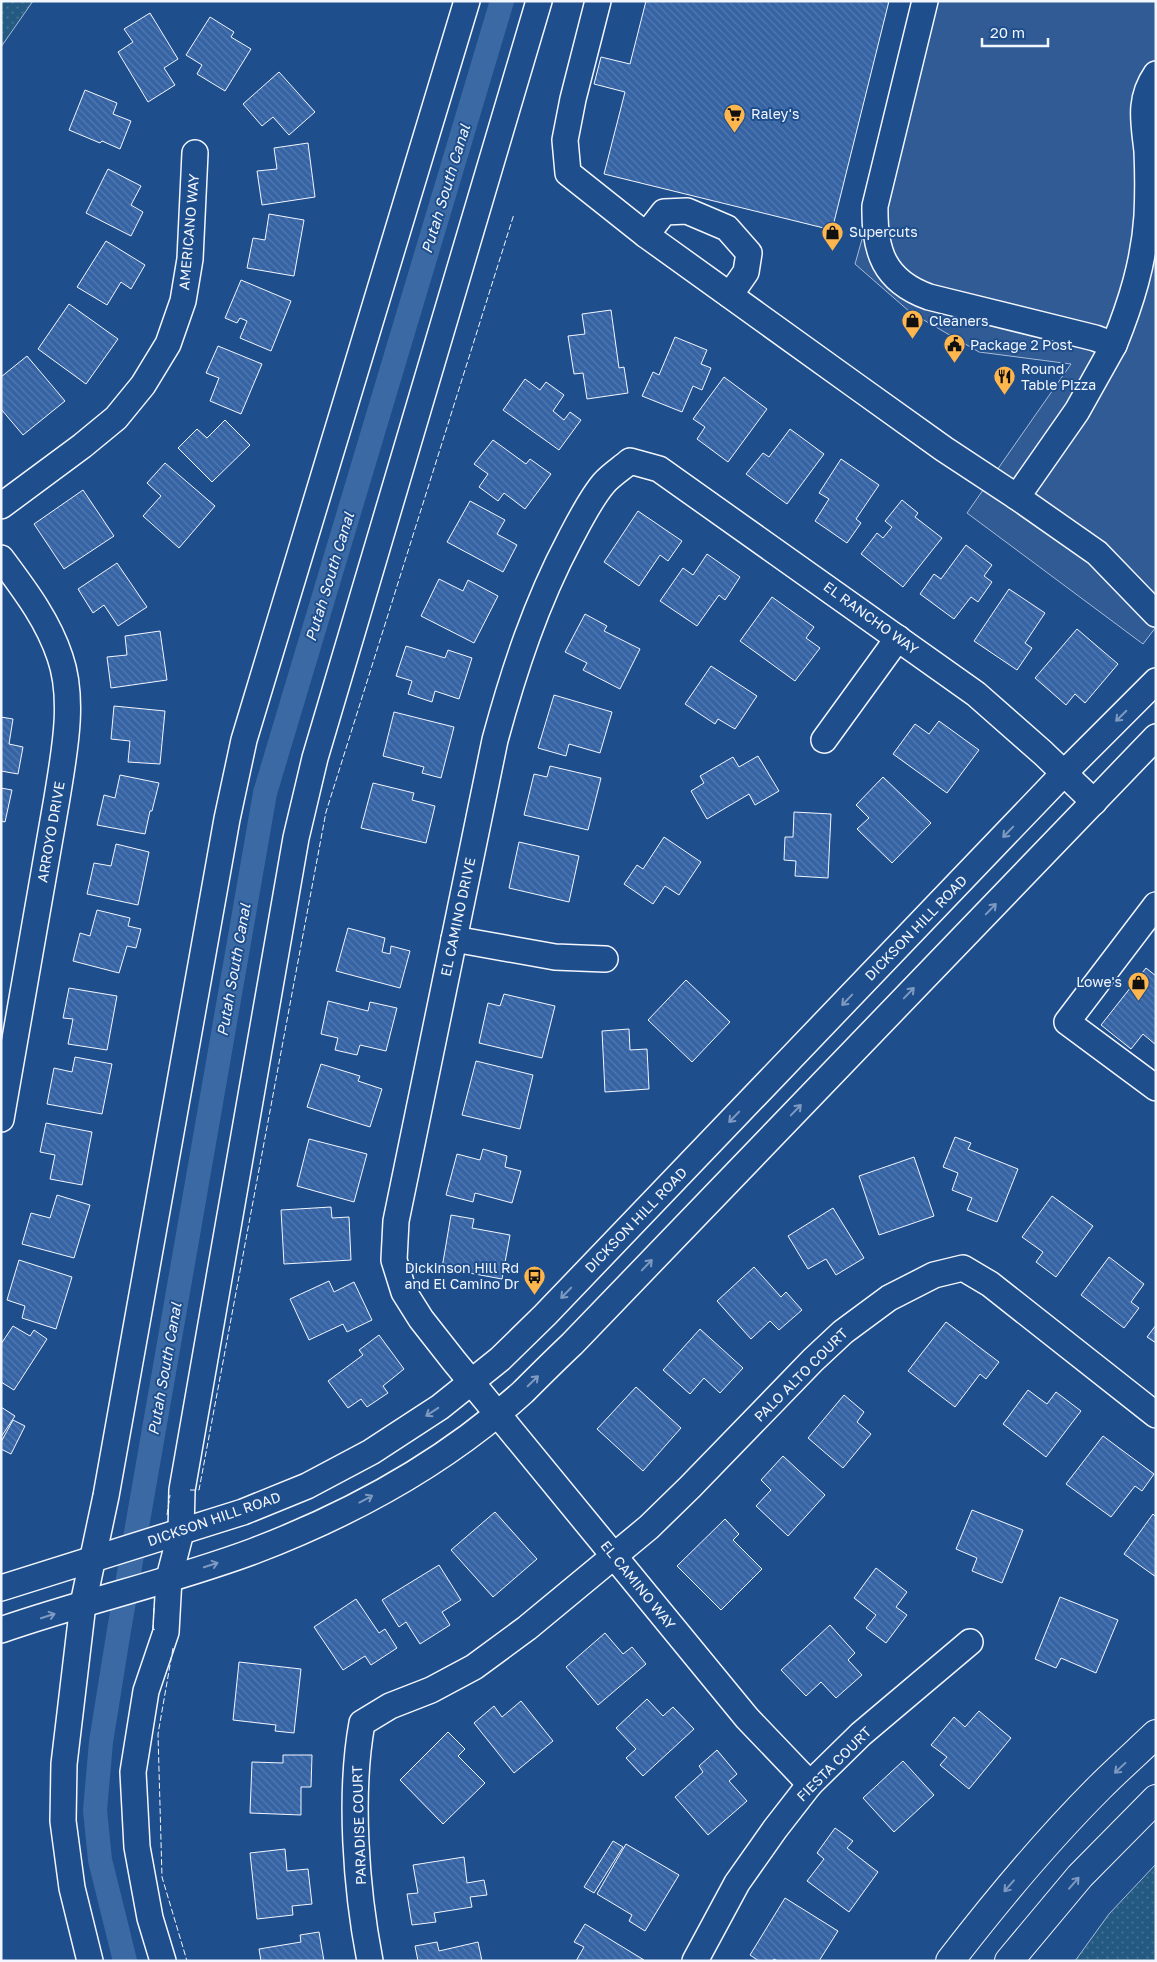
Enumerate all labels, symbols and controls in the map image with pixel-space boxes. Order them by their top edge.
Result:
scale bar [982,15,1048,47]
text: 20 m [990,23,1025,41]
supermarket icon: Raley's [723,102,747,133]
place label: Raley's [751,105,799,122]
water label: Putah South Canal [417,121,474,256]
street label: AMERICANO WAY [175,173,202,291]
shop icon: Supercuts [821,220,845,251]
place label: Supercuts [849,223,918,240]
shop icon: Cleaners [901,309,925,340]
place label: Cleaners [929,312,989,329]
public building icon: Package 2 Post [942,333,966,364]
place label: Package 2 Post [970,336,1073,353]
place label: Round Table Pizza [1021,360,1096,393]
restaurant icon: Round Table Pizza [993,365,1017,396]
water label: Putah South Canal [301,509,358,644]
street label: EL RANCHO WAY [821,577,922,658]
one-way arrow [1115,710,1127,722]
street label: ARROYO DRIVE [33,780,68,884]
one-way arrow [1002,826,1014,839]
street label: EL CAMINO DRIVE [437,856,478,978]
street label: DICKSON HILL ROAD [861,871,970,984]
water label: Putah South Canal [213,901,254,1037]
one-way arrow [985,902,997,915]
shop icon: Lowe's [1126,970,1150,1001]
place label: Lowe's [1076,973,1122,990]
one-way arrow [903,987,915,1000]
one-way arrow [841,994,853,1006]
one-way arrow [790,1104,802,1117]
one-way arrow [728,1111,740,1123]
street label: DICKSON HILL ROAD [581,1163,690,1276]
place label: Dickinson Hill Rd and El Camino Dr [405,1259,520,1292]
one-way arrow [641,1259,653,1272]
bus stop icon: Dickinson Hill Rd and El Camino Dr [523,1264,547,1295]
one-way arrow [560,1286,572,1299]
water label: Putah South Canal [144,1300,185,1436]
street label: PALO ALTO COURT [750,1324,851,1425]
one-way arrow [527,1375,540,1387]
one-way arrow [426,1407,440,1417]
street label: DICKSON HILL ROAD [145,1488,283,1549]
one-way arrow [359,1494,374,1504]
street label: EL CAMINO WAY [597,1537,679,1632]
one-way arrow [203,1559,219,1569]
one-way arrow [39,1610,55,1620]
street label: FIESTA COURT [793,1723,875,1805]
one-way arrow [1114,1762,1127,1774]
street label: PARADISE COURT [348,1765,369,1885]
one-way arrow [1069,1877,1080,1890]
one-way arrow [1004,1880,1015,1893]

